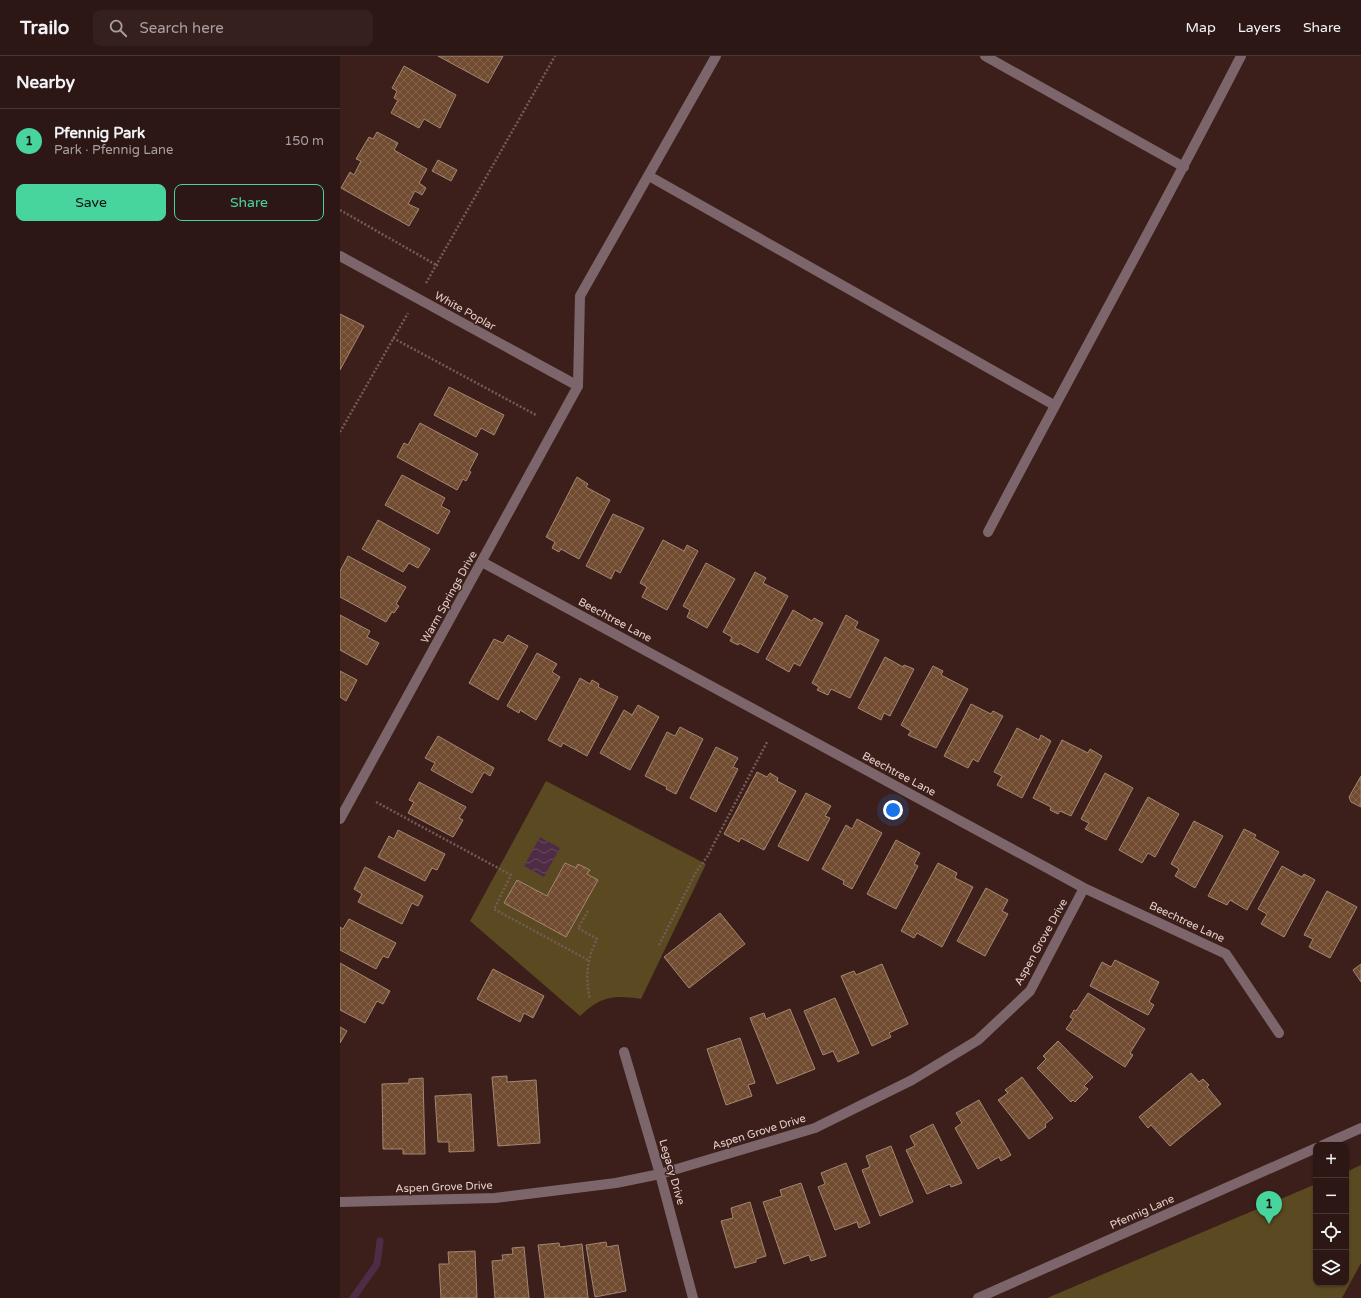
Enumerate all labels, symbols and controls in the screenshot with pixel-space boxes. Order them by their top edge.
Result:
search box [93,10,373,46]
text: Trailo [20,17,69,39]
icon: search [107,17,129,39]
text: Search here [139,19,224,37]
text: Map [1186,19,1216,36]
text: Layers [1238,19,1281,36]
text: Share [1303,19,1341,36]
text: Nearby [16,72,75,93]
text: Pfennig Park [54,124,145,142]
text: 1 [25,133,33,149]
text: 150 m [284,133,324,149]
text: Park · Pfennig Lane [54,142,173,158]
button: Save [16,184,166,221]
button: Share [174,184,324,221]
street label: White Poplar [432,289,498,333]
street label: Warm Springs Drive [418,549,480,645]
street label: Beechtree Lane [576,595,654,645]
street label: Beechtree Lane [860,749,938,799]
your location [883,800,903,820]
street label: Aspen Grove Drive [1012,896,1070,988]
street label: Beechtree Lane [1147,899,1227,945]
street label: Aspen Grove Drive [711,1112,807,1152]
street label: Legacy Drive [656,1138,688,1206]
map controls [1313,1142,1349,1286]
button: + [1313,1142,1349,1178]
button: − [1313,1178,1349,1214]
street label: Aspen Grove Drive [395,1179,493,1195]
pin: 1 [1256,1191,1282,1224]
street label: Pfennig Lane [1108,1192,1176,1232]
button: locate [1313,1214,1349,1250]
button: layers [1313,1250,1349,1286]

